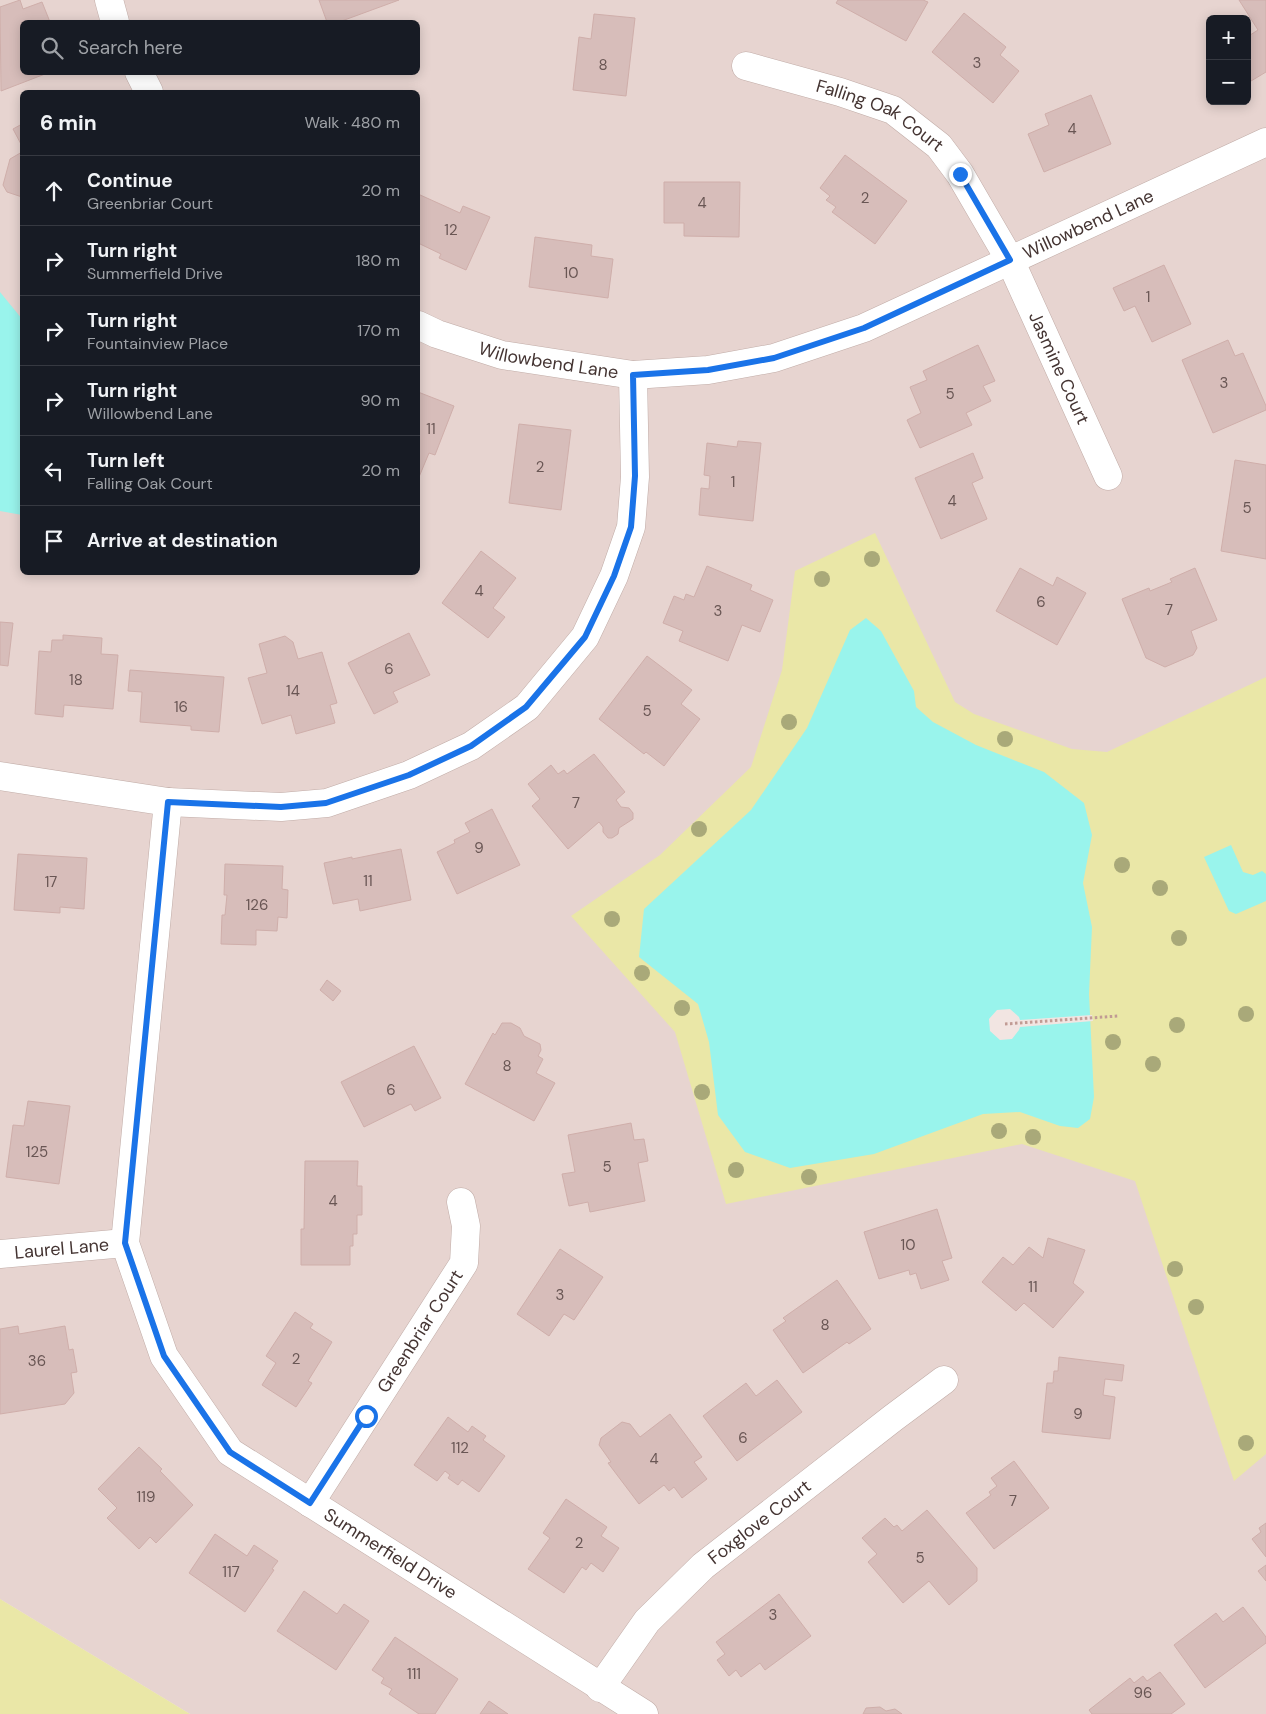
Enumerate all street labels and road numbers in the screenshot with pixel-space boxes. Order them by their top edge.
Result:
street label: Falling Oak Court [813,74,949,157]
street label: Willowbend Lane [1019,184,1158,265]
street label: Jasmine Court [1023,308,1095,428]
street label: Willowbend Lane [475,336,620,385]
street label: Laurel Lane [13,1232,110,1265]
street label: Greenbriar Court [372,1265,469,1398]
street label: Foxglove Court [703,1474,816,1570]
street label: Summerfield Drive [319,1503,461,1605]

